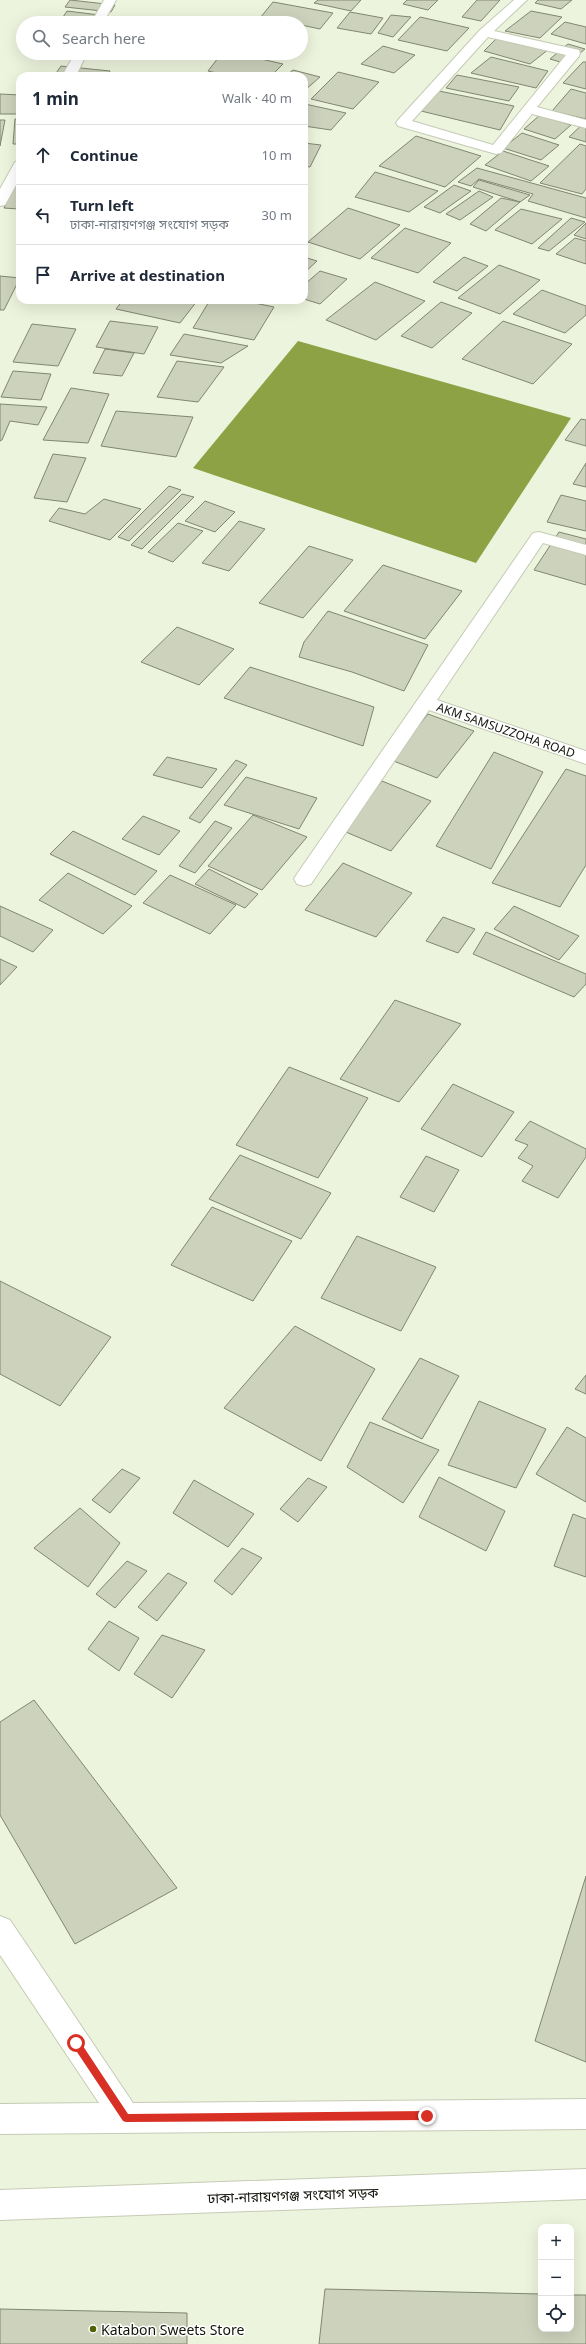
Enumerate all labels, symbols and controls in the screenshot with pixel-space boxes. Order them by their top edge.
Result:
search box [16,16,308,60]
icon: search [30,27,52,49]
text: Search here [62,28,145,48]
text: 1 min [32,87,79,110]
text: Walk · 40 m [222,89,292,107]
icon: ahead [32,144,54,166]
text: Continue [70,145,138,165]
text: 10 m [262,146,292,164]
text: Turn left [70,195,134,215]
icon: left [32,204,54,226]
text: 30 m [262,206,292,224]
text: ঢাকা-নারায়ণগঞ্জ সংযোগ সড়ক [70,215,229,233]
icon: arrive [32,264,54,286]
text: Arrive at destination [70,265,225,285]
street label: AKM SAMSUZZOHA ROAD [435,698,578,762]
route start [67,2034,85,2052]
route end [418,2107,436,2125]
street label: ঢাকা-নারায়ণগঞ্জ সংযোগ সড়ক [206,2182,379,2208]
map controls [538,2224,574,2332]
button: + [538,2224,574,2260]
button: − [538,2260,574,2296]
button: locate [538,2296,574,2332]
place label: Katabon Sweets Store [101,2320,244,2339]
marker: Katabon Sweets Store [88,2324,98,2334]

